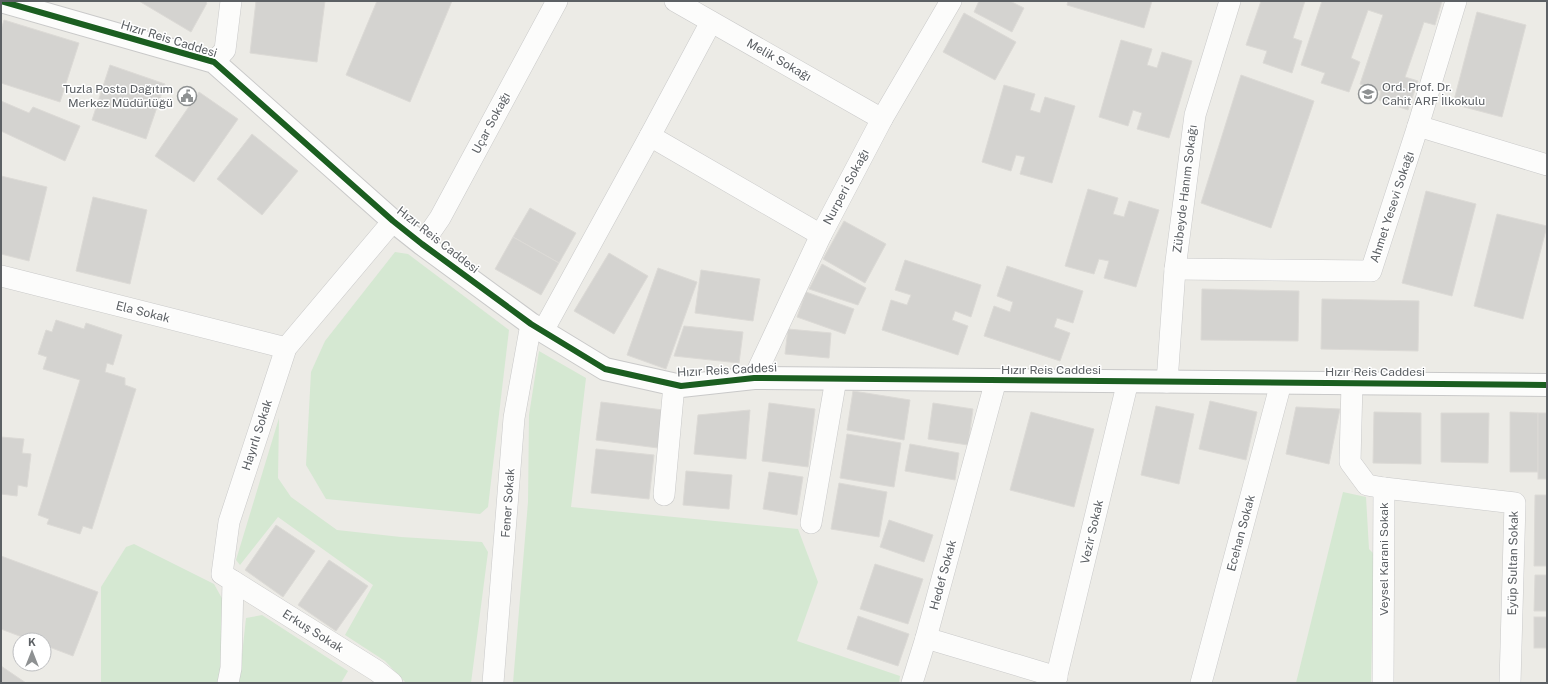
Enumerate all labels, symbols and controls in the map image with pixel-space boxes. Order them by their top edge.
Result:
street label: Hızır Reis Caddesi [119,18,219,60]
street label: Melik Sokağı [744,36,814,84]
place label: Ord. Prof. Dr. Cahit ARF İlkokulu [1382,80,1485,108]
place label: Tuzla Posta Dağıtım Merkez Müdürlüğü [63,82,173,110]
school or university icon: Ord. Prof. Dr. Cahit ARF İlkokulu [1357,83,1379,105]
public building icon: Tuzla Posta Dağıtım Merkez Müdürlüğü [176,85,198,107]
street label: Uçar Sokağı [469,90,513,156]
street label: Zübeyde Hanım Sokağı [1170,124,1200,254]
street label: Nurperi Sokağı [820,147,872,227]
street label: Ahmet Yesevi Sokağı [1367,150,1417,264]
street label: Hızır Reis Caddesi [394,204,482,276]
street label: Ela Sokak [115,299,172,326]
street label: Hızır Reis Caddesi [677,360,777,380]
street label: Hızır Reis Caddesi [1001,363,1101,377]
street label: Hızır Reis Caddesi [1325,365,1425,379]
street label: Hayırlı Sokak [239,397,275,472]
street label: Fener Sokak [499,467,517,538]
street label: Ecehan Sokak [1224,493,1258,573]
street label: Vezir Sokak [1078,498,1106,565]
street label: Veysel Karani Sokak [1377,502,1391,616]
street label: Eyüp Sultan Sokak [1505,510,1521,616]
street label: Hedef Sokak [927,538,959,612]
street label: Erkuş Sokak [280,607,346,655]
north arrow [12,632,52,672]
text: K [28,636,36,648]

